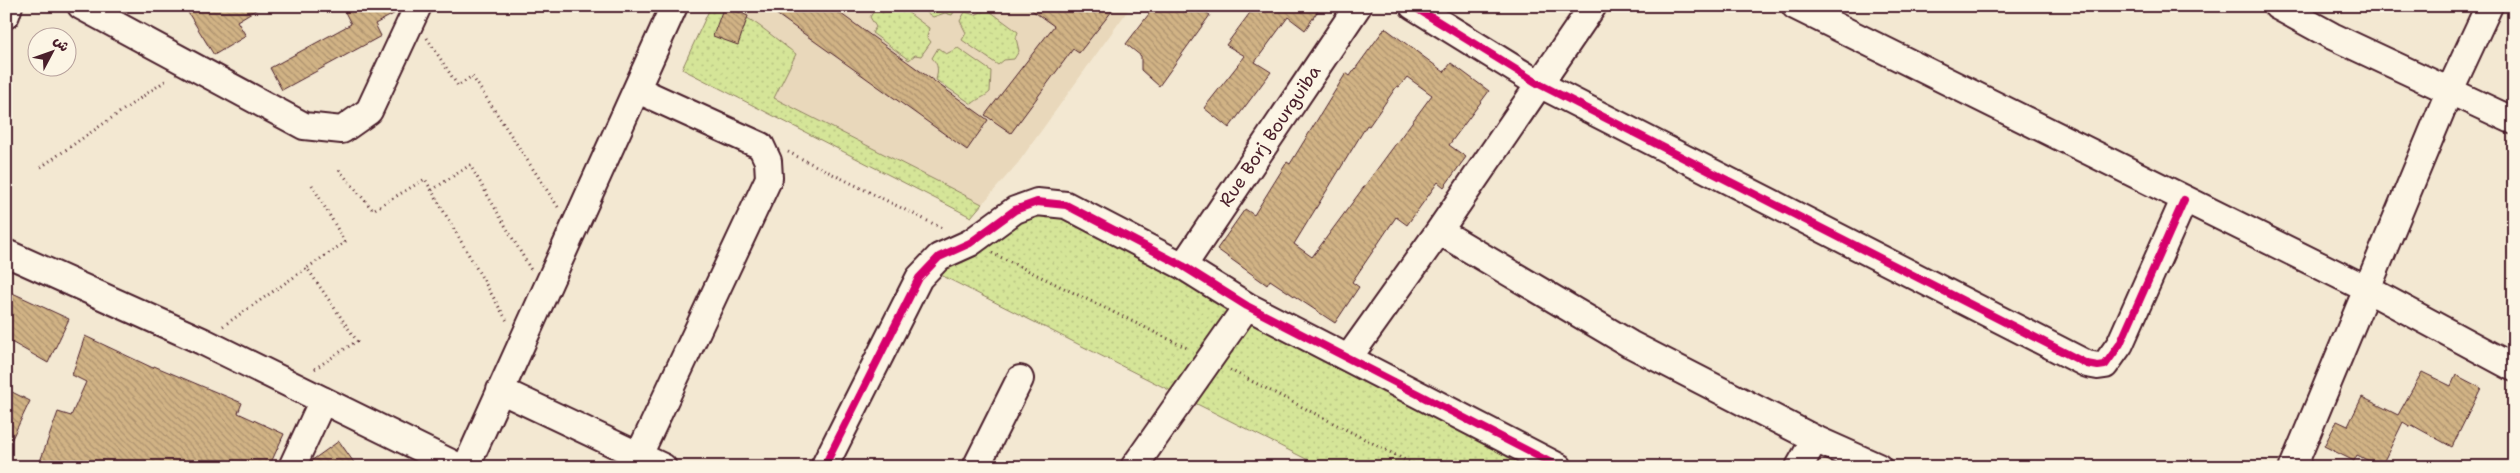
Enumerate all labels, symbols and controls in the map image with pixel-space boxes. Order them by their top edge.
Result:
north arrow [28,28,78,78]
text: ش [50,32,74,55]
street label: Rue Borj Bourguiba [1214,60,1326,212]

